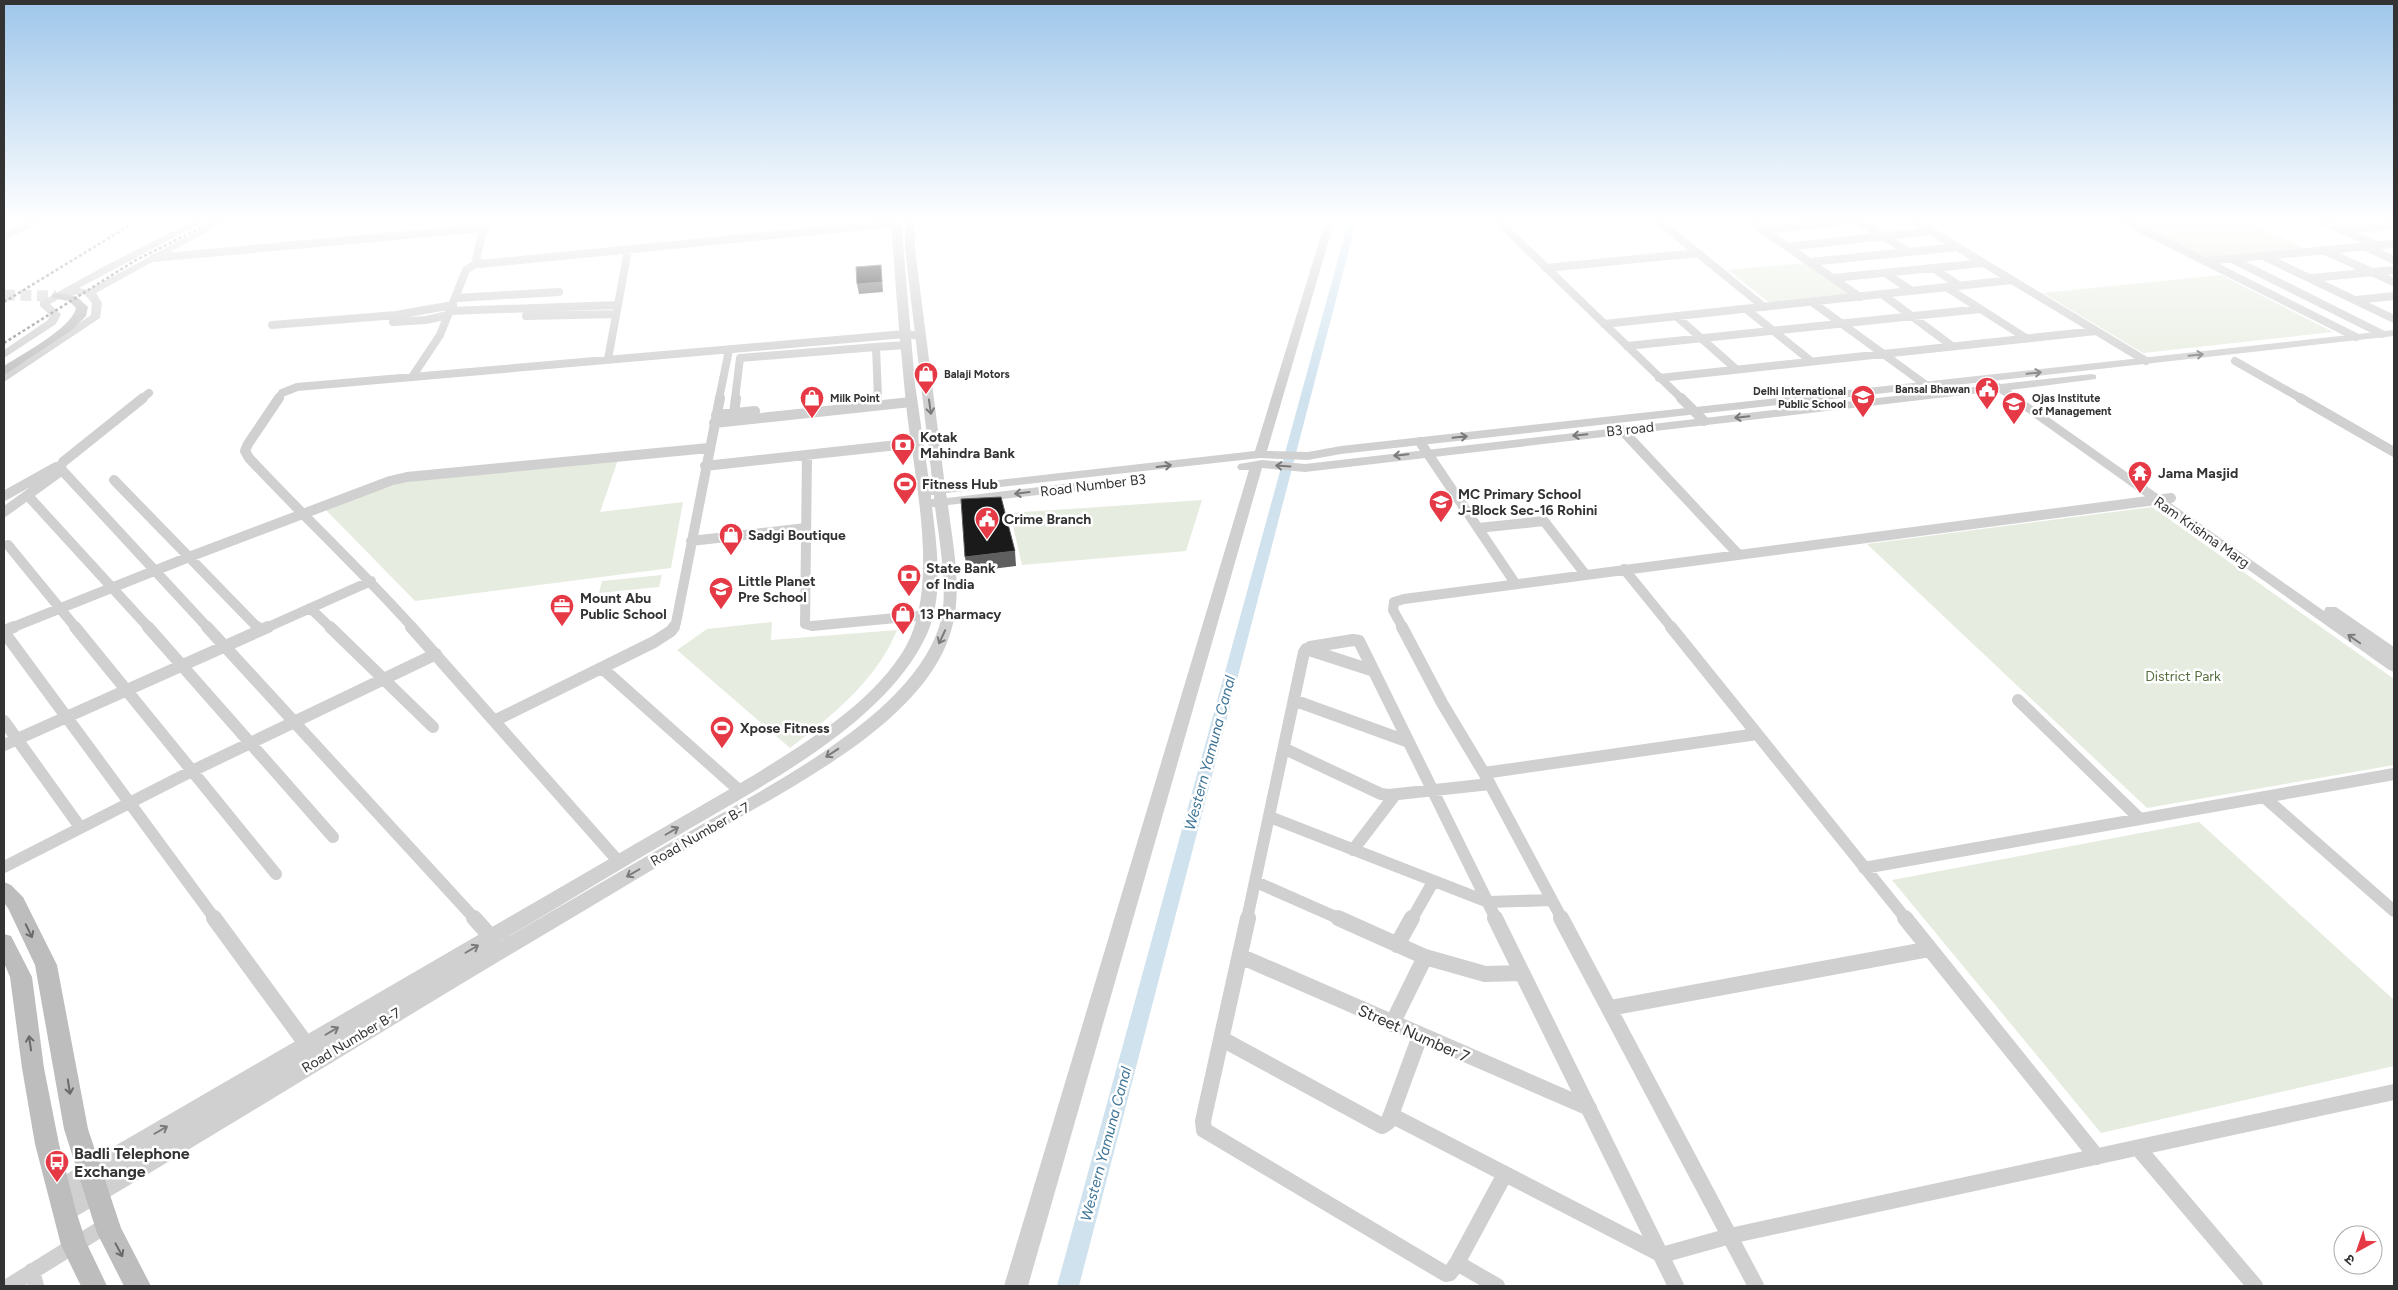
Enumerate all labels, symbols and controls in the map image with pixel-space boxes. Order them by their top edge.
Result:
one-way arrow [2188,350,2204,360]
shop icon: Balaji Motors [913,361,939,395]
place label: Balaji Motors [944,368,1010,381]
one-way arrow [2026,368,2042,378]
public building icon: Bansal Bhawan [1974,376,2000,410]
place label: Bansal Bhawan [1895,383,1970,396]
school or university icon: Delhi International Public School [1850,384,1876,418]
shop icon: Milk Point [799,385,825,419]
place label: Delhi International Public School [1753,385,1846,411]
school or university icon: Ojas Institute of Management [2001,391,2027,425]
place label: Milk Point [830,392,881,405]
place label: Ojas Institute of Management [2032,392,2112,418]
one-way arrow [926,398,936,414]
one-way arrow [1734,412,1750,422]
street label: B3 road [1605,419,1655,440]
place label: Kotak Mahindra Bank [920,429,1015,462]
one-way arrow [1573,430,1589,440]
bank icon: Kotak Mahindra Bank [890,432,916,466]
one-way arrow [1452,432,1468,442]
one-way arrow [1394,450,1410,460]
temple icon: Jama Masjid [2127,460,2153,494]
one-way arrow [1155,461,1171,471]
one-way arrow [1276,461,1292,471]
place label: Jama Masjid [2158,465,2238,482]
sports icon: Fitness Hub [892,471,918,505]
street label: Road Number B3 [1039,471,1147,500]
place label: Fitness Hub [922,476,998,493]
place label: MC Primary School J-Block Sec-16 Rohini [1458,486,1598,519]
one-way arrow [1014,488,1030,498]
school or university icon: MC Primary School J-Block Sec-16 Rohini [1428,489,1454,523]
street label: Ram Krishna Marg [2151,493,2253,572]
public building icon: Crime Branch [974,506,1000,540]
place label: Crime Branch [1004,511,1091,528]
shop icon: Sadgi Boutique [718,522,744,556]
place label: Sadgi Boutique [748,527,846,544]
place label: State Bank of India [926,560,996,593]
bank icon: State Bank of India [896,563,922,597]
place label: Little Planet Pre School [738,573,816,606]
school or university icon: Little Planet Pre School [708,576,734,610]
place label: Mount Abu Public School [580,590,667,623]
office icon: Mount Abu Public School [549,593,575,627]
shop icon: 13 Pharmacy [890,601,916,635]
place label: 13 Pharmacy [920,606,1002,623]
one-way arrow [936,629,946,644]
one-way arrow [2348,634,2362,644]
park label: District Park [2145,668,2221,685]
water label: Western Yamuna Canal [1181,673,1239,832]
sports icon: Xpose Fitness [709,715,735,749]
place label: Xpose Fitness [740,720,830,737]
one-way arrow [826,748,840,758]
street label: Road Number B-7 [647,799,753,870]
one-way arrow [665,825,679,835]
one-way arrow [626,869,641,878]
one-way arrow [25,923,35,938]
one-way arrow [465,944,479,954]
street label: Street Number 7 [1355,1000,1473,1067]
street label: Road Number B-7 [299,1004,404,1077]
one-way arrow [324,1025,338,1035]
one-way arrow [25,1035,35,1051]
water label: Western Yamuna Canal [1077,1064,1135,1223]
one-way arrow [64,1079,74,1095]
one-way arrow [154,1125,169,1135]
place label: Badli Telephone Exchange [74,1144,190,1181]
bus stop icon: Badli Telephone Exchange [44,1149,70,1183]
north arrow [2333,1225,2383,1275]
one-way arrow [115,1242,124,1257]
text: उ [2341,1250,2359,1269]

